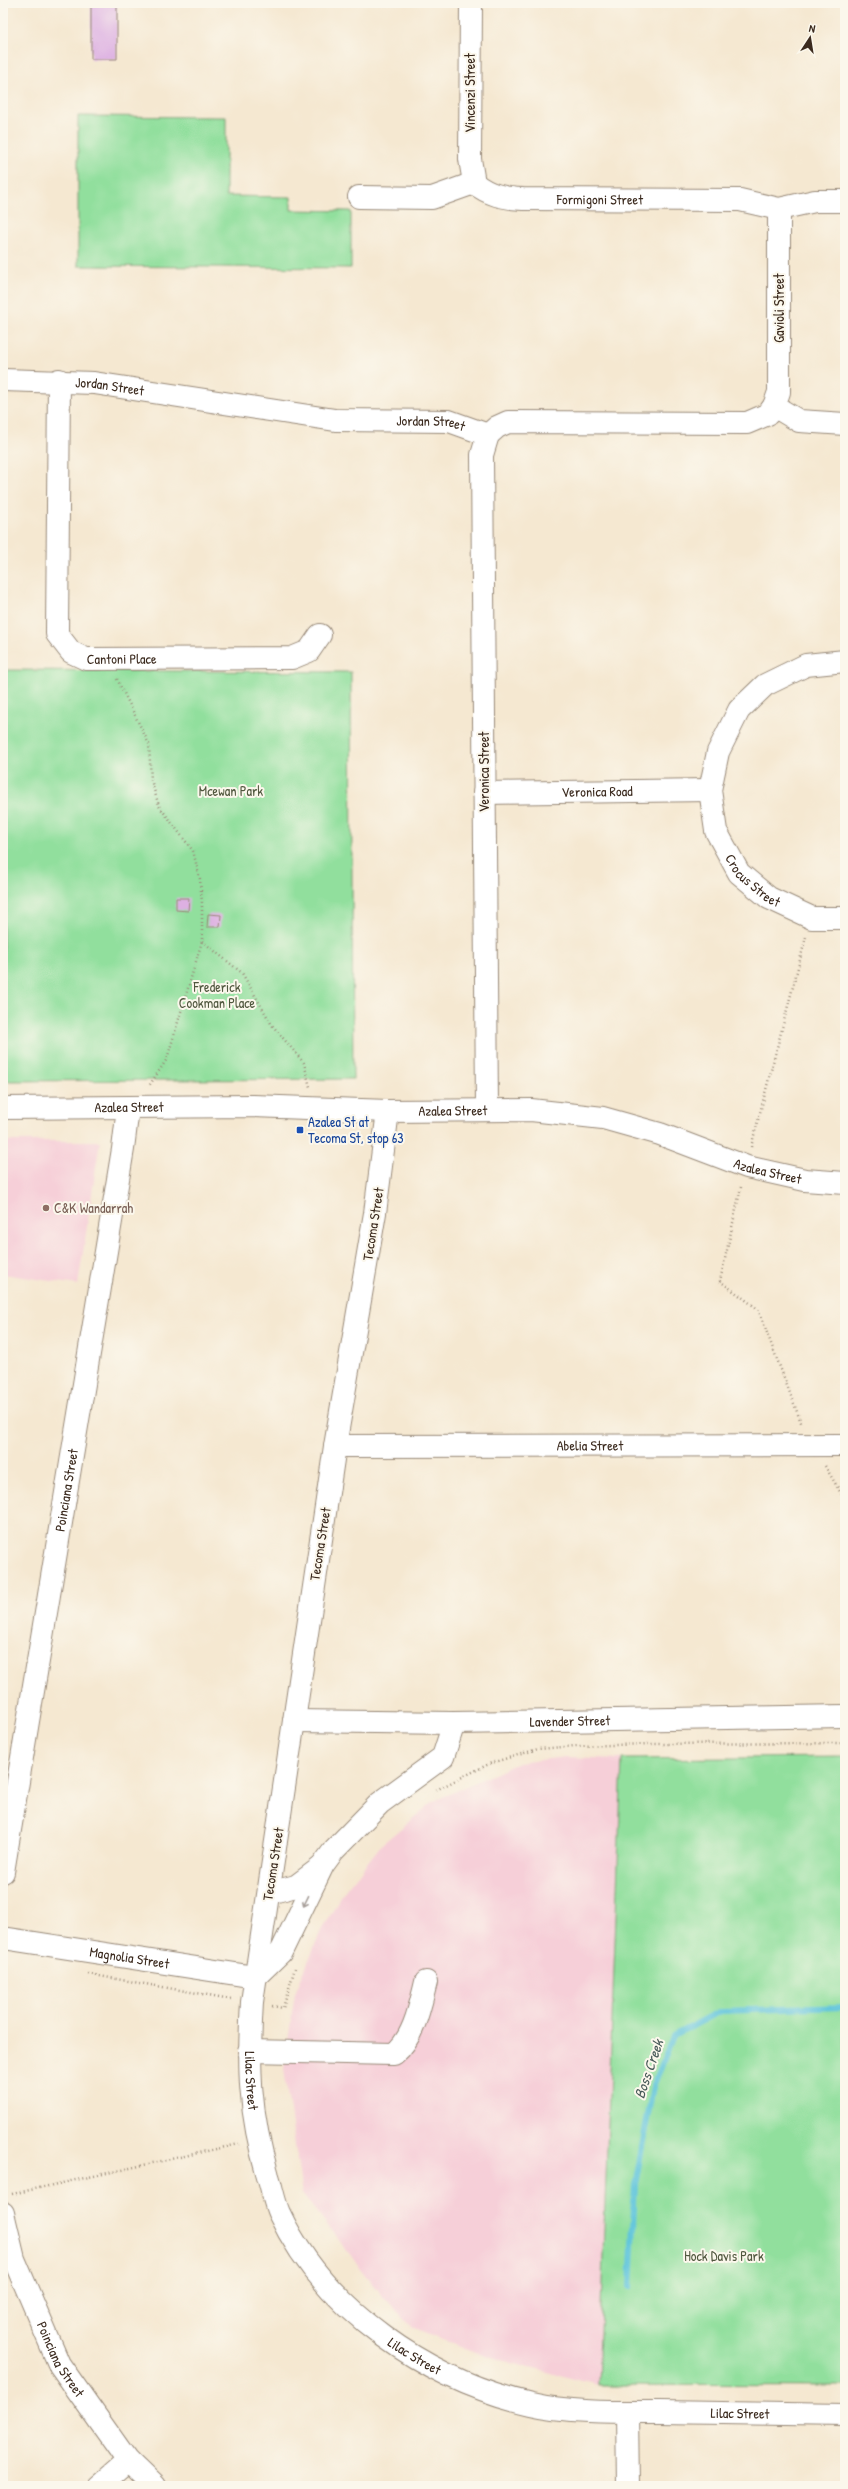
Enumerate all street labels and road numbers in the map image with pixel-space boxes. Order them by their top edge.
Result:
street label: Vincenzi Street [460,53,479,133]
street label: Formigoni Street [556,189,643,209]
street label: Gavioli Street [769,273,788,343]
street label: Jordan Street [75,372,146,400]
street label: Jordan Street [396,411,468,435]
street label: Cantoni Place [87,649,157,668]
street label: Veronica Street [474,731,493,812]
street label: Veronica Road [561,781,633,801]
street label: Crocus Street [721,850,784,911]
street label: Azalea Street [94,1097,164,1116]
street label: Azalea Street [418,1100,488,1120]
street label: Azalea Street [731,1153,804,1188]
street label: Tecoma Street [357,1186,388,1262]
street label: Abelia Street [557,1435,623,1455]
street label: Poinciana Street [50,1447,82,1533]
street label: Tecoma Street [304,1506,335,1582]
street label: Lavender Street [530,1710,611,1731]
street label: Tecoma Street [257,1826,288,1902]
street label: Magnolia Street [88,1942,171,1973]
street label: Lilac Street [241,2051,263,2111]
street label: Poinciana Street [33,2318,89,2401]
street label: Lilac Street [384,2332,445,2379]
street label: Lilac Street [711,2403,770,2423]

